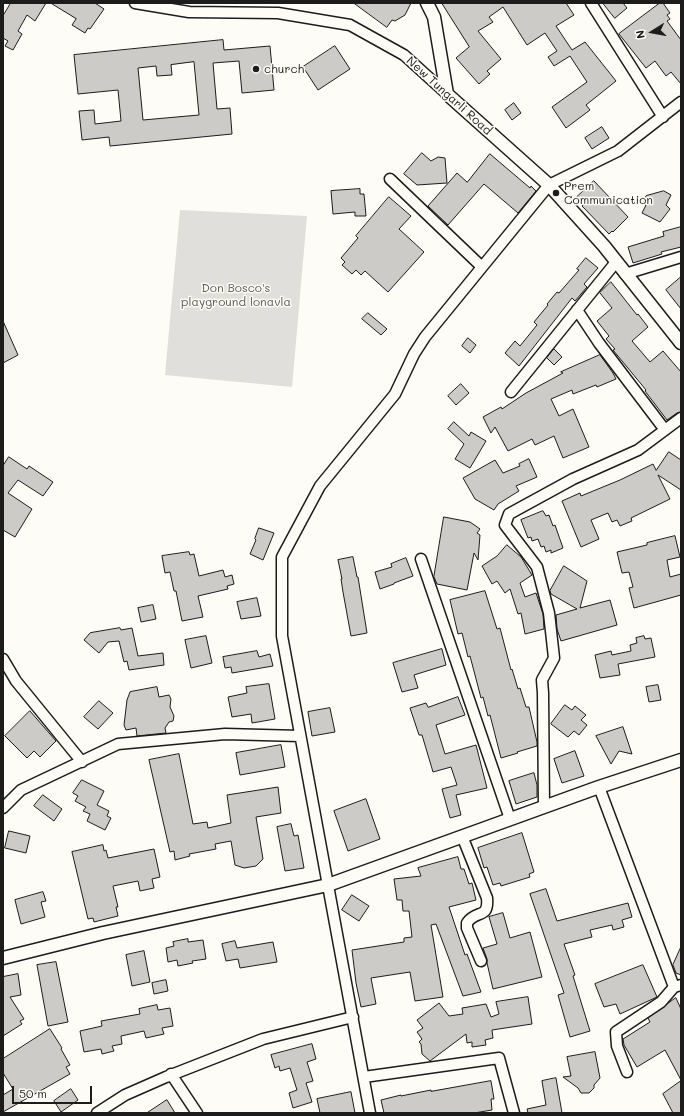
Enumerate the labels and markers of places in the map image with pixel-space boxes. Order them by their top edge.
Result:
place label: church [264,62,304,76]
marker: church [251,64,261,74]
place label: Prem Communication [564,179,653,207]
marker: Prem Communication [551,188,561,198]

